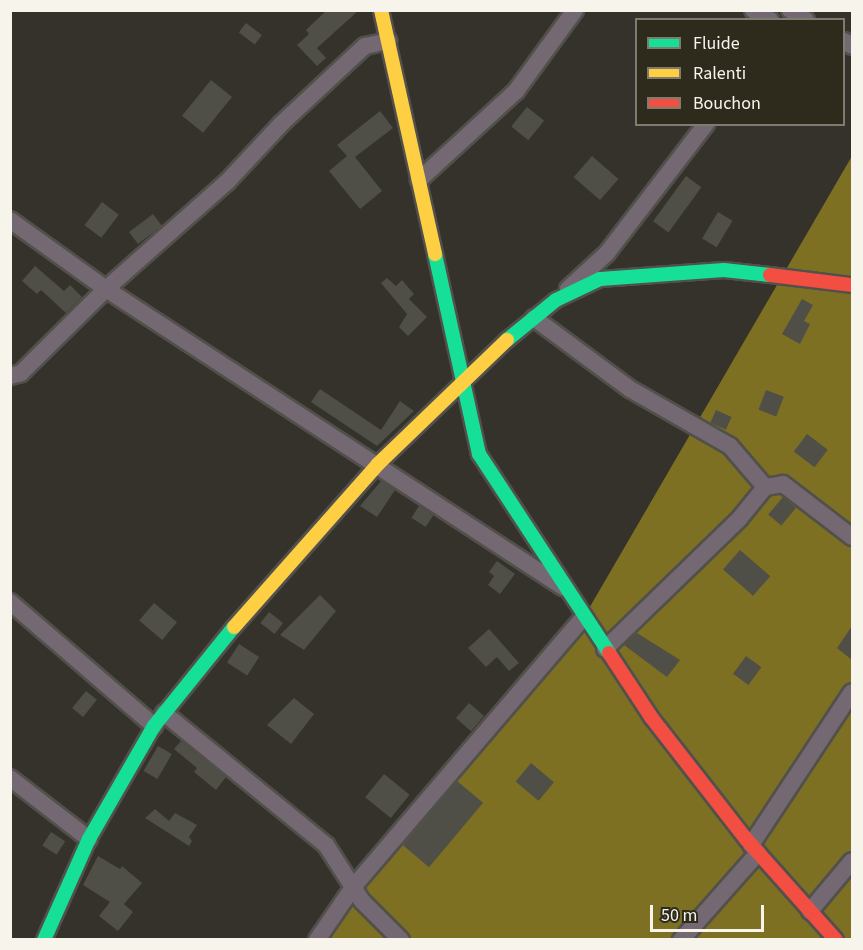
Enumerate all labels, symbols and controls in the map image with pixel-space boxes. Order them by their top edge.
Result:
legend [635,18,845,126]
text: Fluide [693,31,740,56]
text: Ralenti [693,61,746,86]
text: Bouchon [693,91,761,116]
scale bar [653,893,767,931]
text: 50 m [661,903,697,928]

